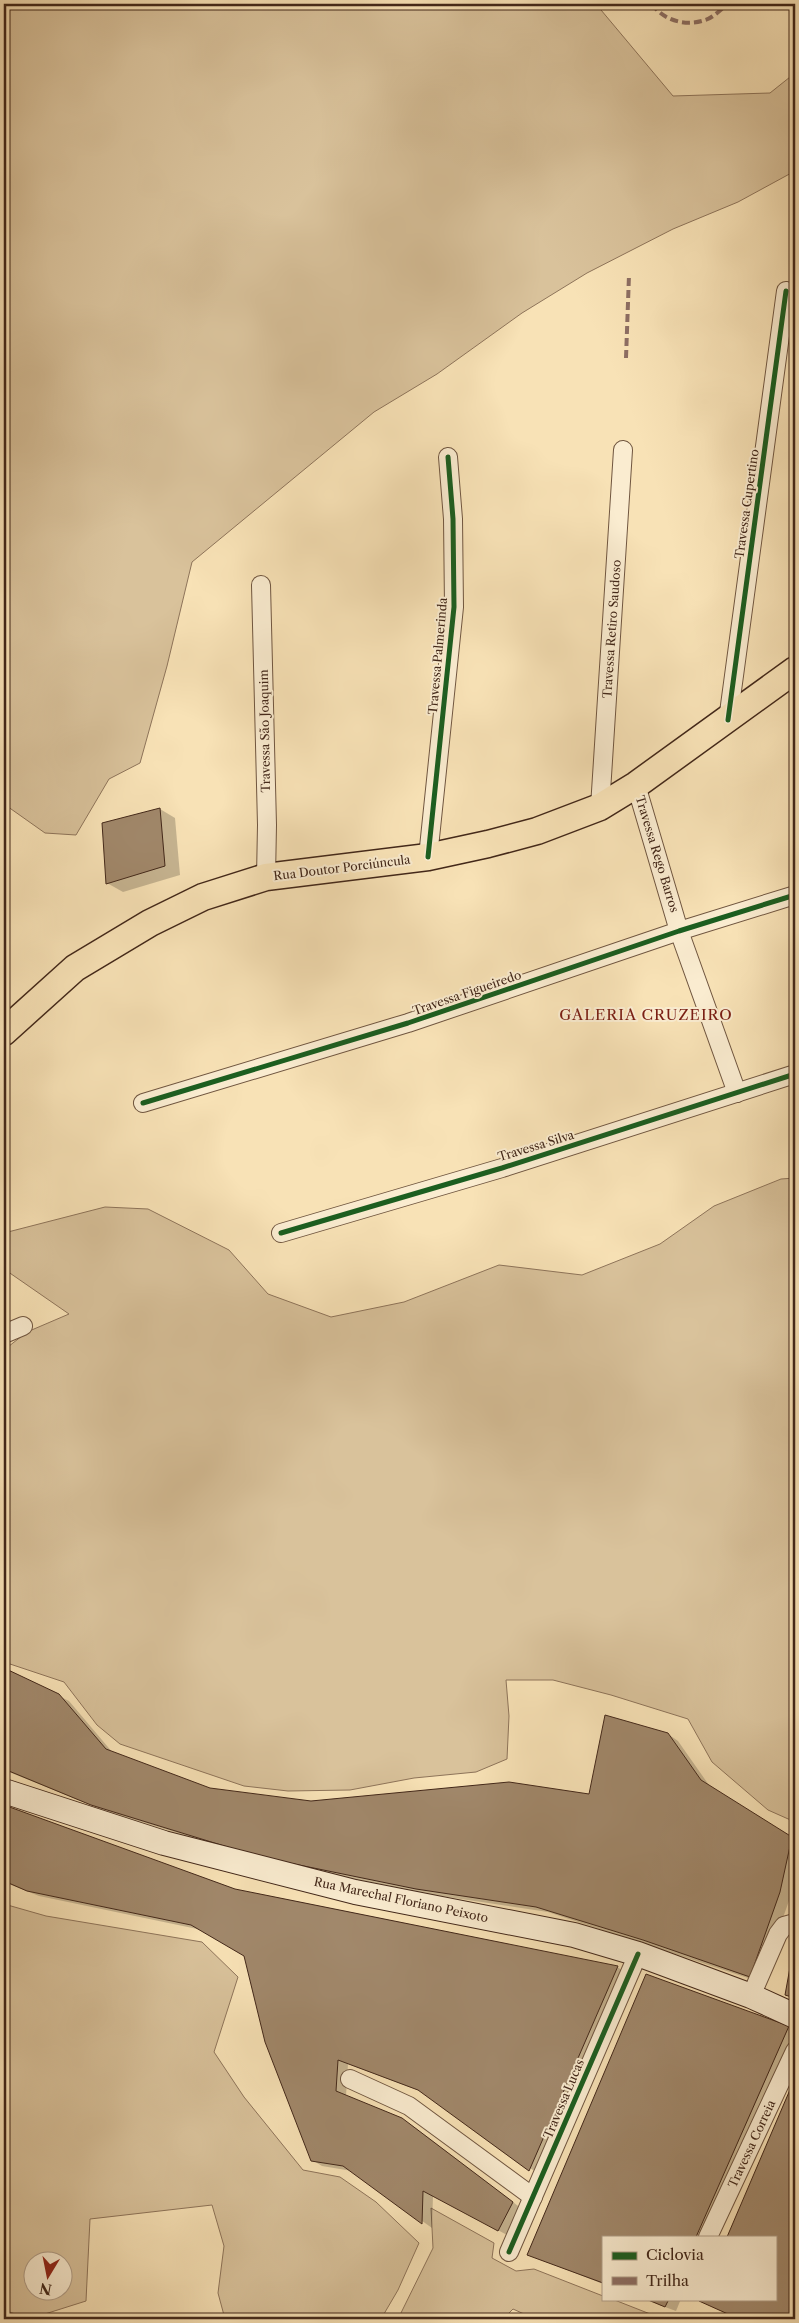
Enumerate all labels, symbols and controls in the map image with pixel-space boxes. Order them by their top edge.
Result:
street label: Travessa Cupertino [731,448,762,560]
street label: Travessa Retiro Saudoso [599,559,624,699]
street label: Travessa Palmerinda [425,596,450,715]
street label: Travessa São Joaquim [256,669,273,793]
street label: Travessa Rego Barros [633,794,682,914]
street label: Rua Doutor Porciúncula [273,852,412,883]
street label: Travessa Figueiredo [411,967,523,1018]
district label: GALERIA CRUZEIRO [559,1005,733,1024]
street label: Travessa Silva [496,1127,576,1164]
street label: Rua Marechal Floriano Peixoto [313,1874,490,1925]
street label: Travessa Lucas [540,2057,587,2141]
street label: Travessa Correia [725,2097,779,2190]
legend [602,2236,776,2300]
text: Ciclovia [646,2245,704,2264]
north arrow [22,2250,72,2300]
text: Trilha [646,2271,689,2290]
text: N [38,2279,53,2299]

